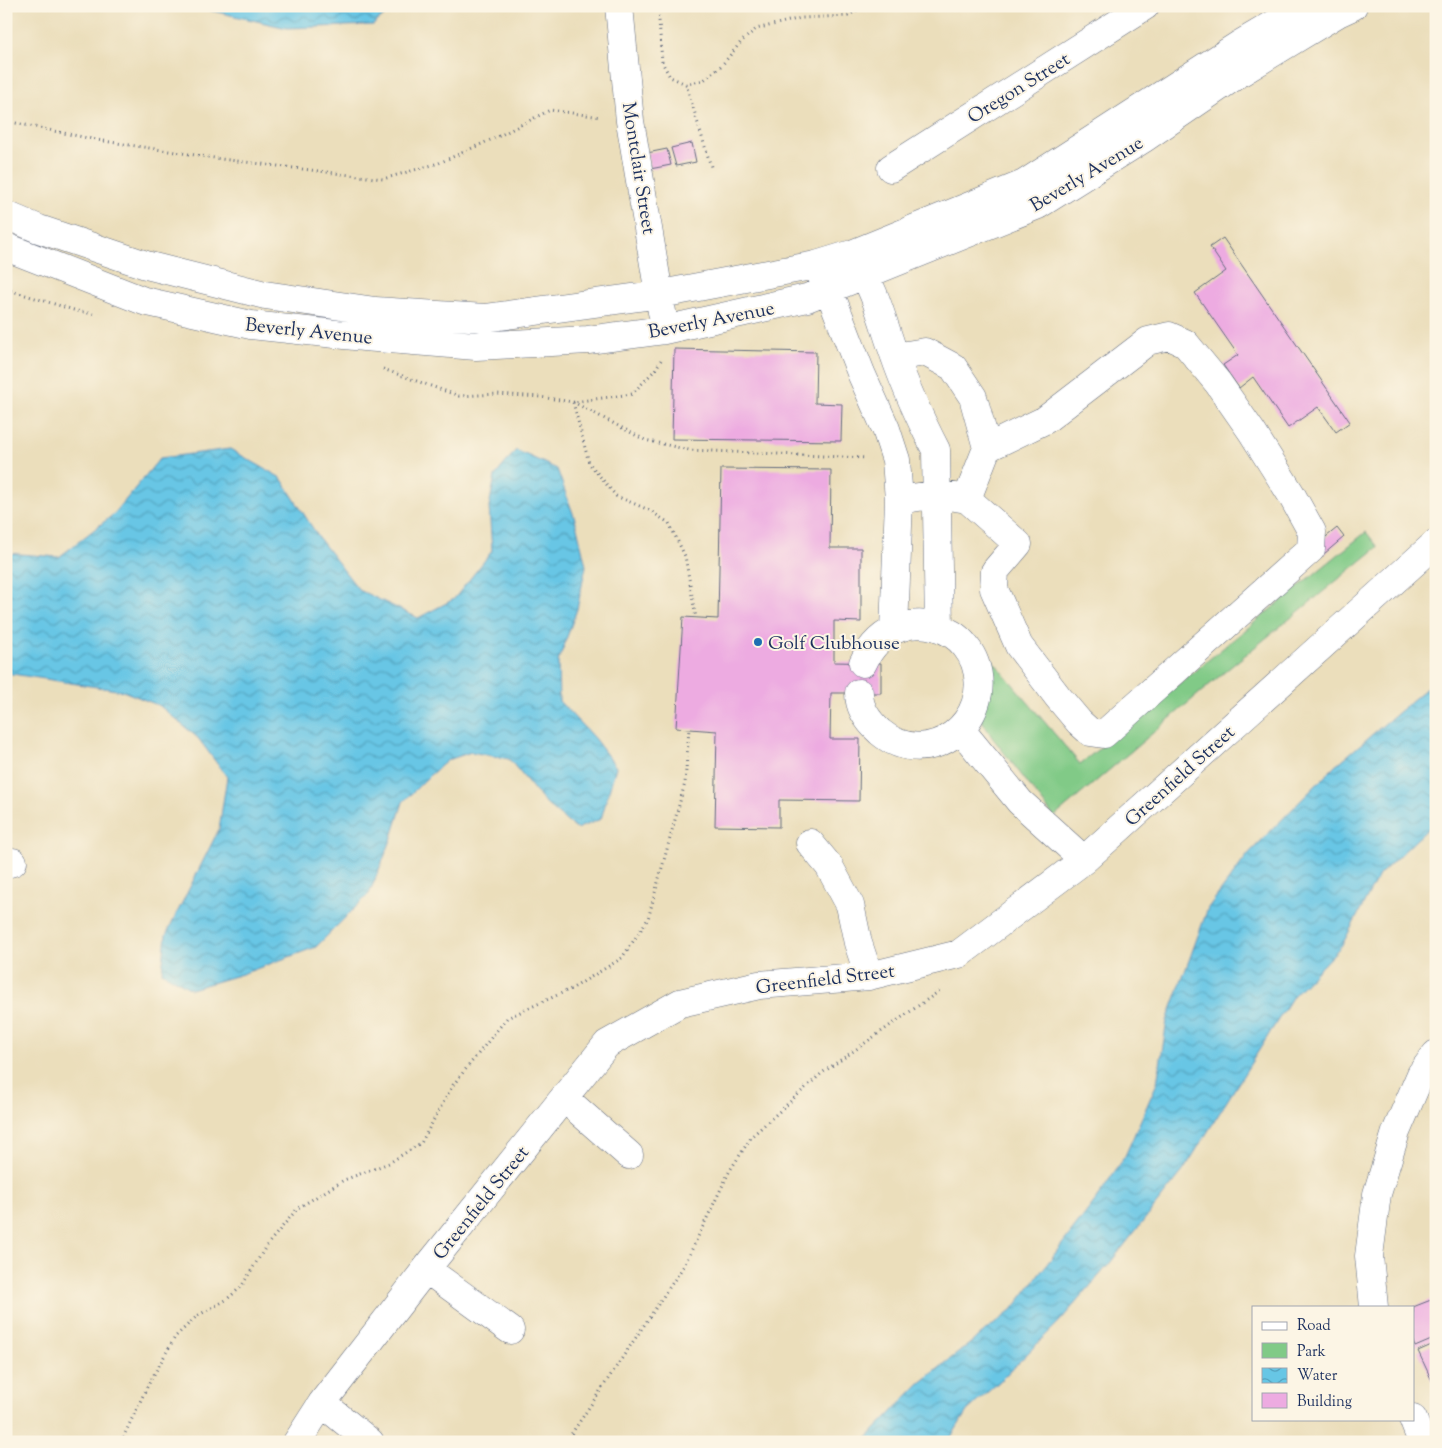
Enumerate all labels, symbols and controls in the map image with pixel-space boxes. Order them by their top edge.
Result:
street label: Oregon Street [963,47,1076,131]
street label: Montclair Street [614,100,661,237]
street label: Beverly Avenue [1026,131,1149,220]
street label: Beverly Avenue [646,296,777,347]
street label: Beverly Avenue [244,312,374,353]
place label: Golf Clubhouse [768,631,900,658]
marker: Golf Clubhouse [752,636,764,648]
street label: Greenfield Street [1120,720,1242,834]
street label: Greenfield Street [754,959,897,1002]
street label: Greenfield Street [428,1140,537,1266]
legend [1252,1306,1414,1420]
text: Road [1297,1316,1331,1337]
text: Park [1297,1342,1326,1363]
text: Water [1297,1366,1338,1387]
text: Building [1297,1392,1352,1413]

